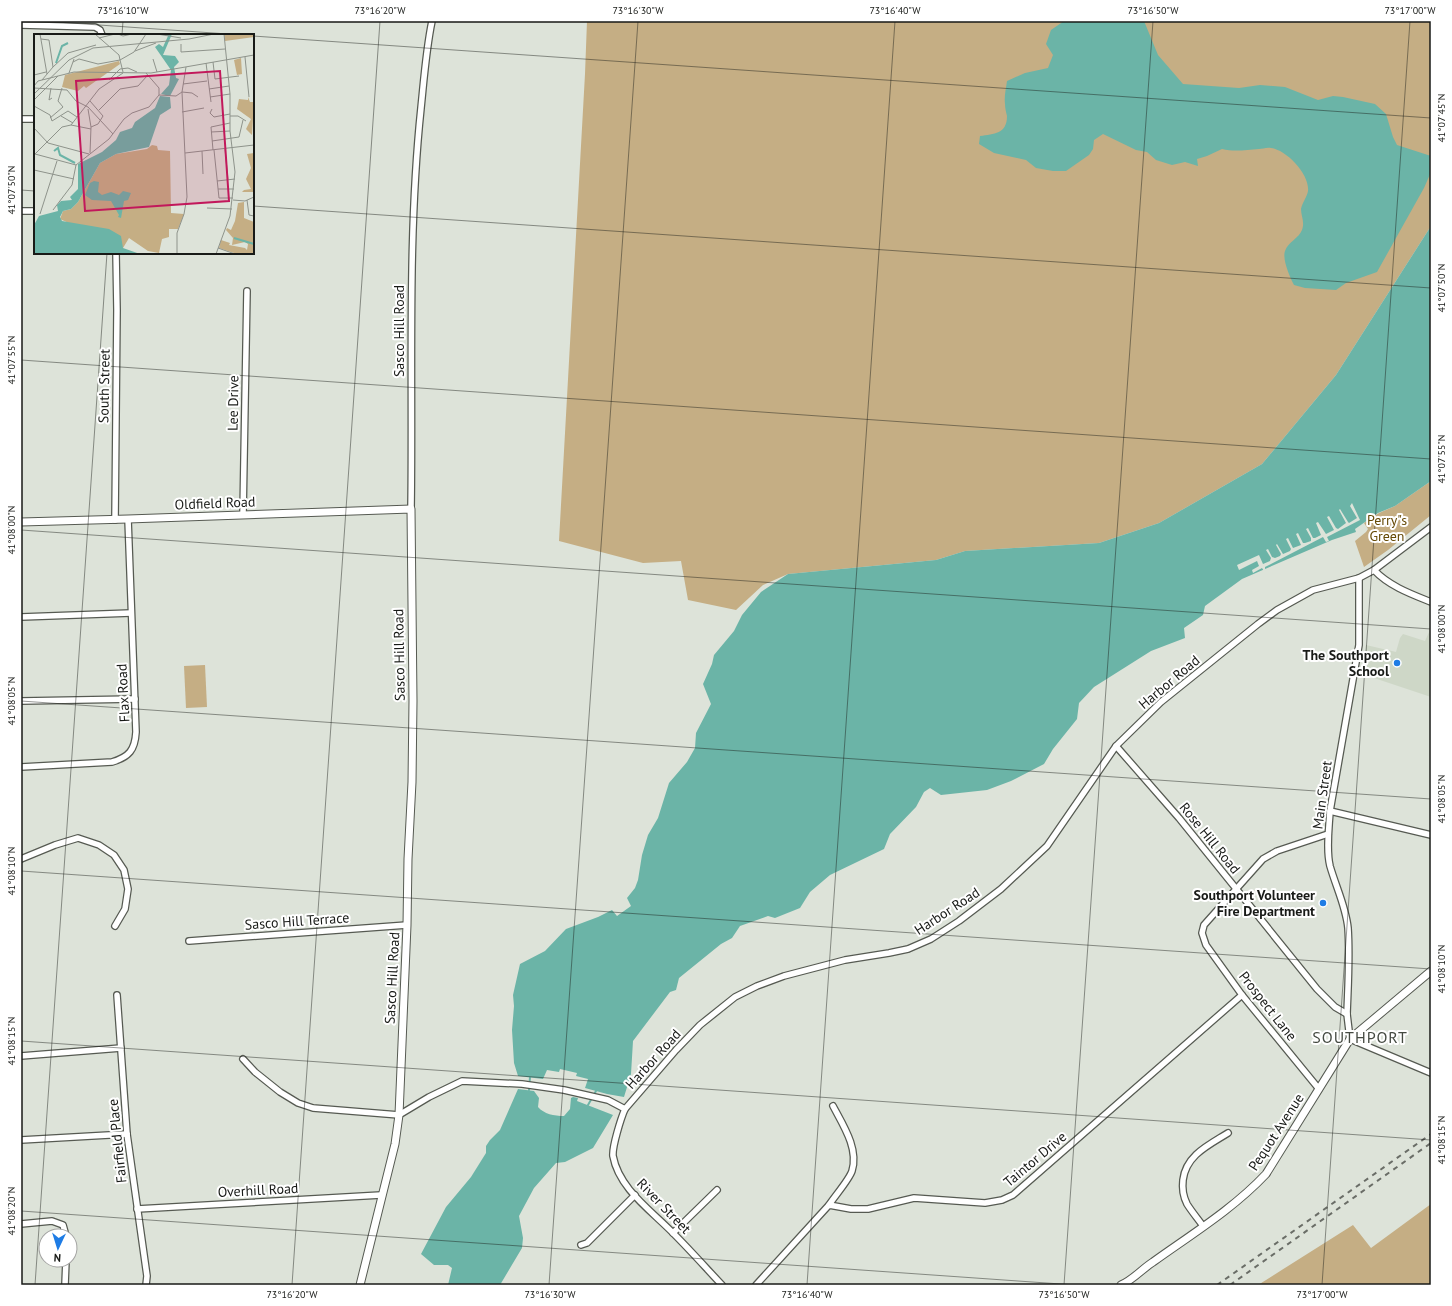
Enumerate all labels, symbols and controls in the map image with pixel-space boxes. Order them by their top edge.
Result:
text: 73°16'10"W [97,4,149,17]
text: 73°16'20"W [354,4,406,17]
text: 73°16'30"W [612,4,664,17]
text: 73°16'40"W [869,4,921,17]
text: 73°16'50"W [1127,4,1179,17]
text: 73°17'00"W [1384,4,1436,17]
inset map [34,34,254,254]
text: 41°07'45"N [1435,93,1448,143]
text: 41°07'50"N [5,165,18,215]
text: 41°07'50"N [1435,263,1448,313]
street label: Sasco Hill Road [390,285,408,377]
text: 41°07'55"N [5,335,18,385]
street label: South Street [94,348,114,423]
street label: Lee Drive [224,375,242,431]
text: 41°07'55"N [1435,434,1448,484]
street label: Oldfield Road [174,493,256,513]
text: 41°08'00"N [5,505,18,555]
park label: Perry"s Green [1367,511,1407,545]
text: 41°08'00"N [1435,604,1448,654]
street label: Sasco Hill Road [389,609,409,701]
place label: The Southport School [1302,646,1390,680]
street label: Harbor Road [1135,651,1203,713]
marker: The Southport School [1392,658,1402,668]
street label: Flax Road [112,663,134,723]
text: 41°08'05"N [5,676,18,726]
street label: Main Street [1308,759,1336,830]
text: 41°08'05"N [1435,774,1448,824]
street label: Rose Hill Road [1176,799,1244,877]
text: 41°08'10"N [5,846,18,896]
street label: Harbor Road [911,883,983,939]
place label: Southport Volunteer Fire Department [1194,886,1315,920]
marker: Southport Volunteer Fire Department [1318,898,1328,908]
street label: Sasco Hill Terrace [244,908,350,934]
street label: Sasco Hill Road [381,931,403,1025]
text: 41°08'10"N [1435,944,1448,994]
street label: Prospect Lane [1235,968,1301,1044]
text: 41°08'15"N [5,1016,18,1066]
street label: Harbor Road [621,1025,685,1093]
district label: SOUTHPORT [1312,1027,1408,1047]
street label: Pequot Avenue [1244,1090,1308,1174]
street label: Fairfield Place [104,1098,130,1184]
text: 41°08'15"N [1435,1115,1448,1165]
street label: Taintor Drive [1000,1127,1070,1191]
street label: River Street [633,1175,695,1238]
street label: Overhill Road [217,1179,299,1201]
text: 41°08'20"N [5,1186,18,1236]
north arrow [38,1228,78,1268]
text: N [53,1251,61,1265]
text: 73°16'20"W [266,1288,318,1301]
text: 73°16'30"W [524,1288,576,1301]
text: 73°16'40"W [781,1288,833,1301]
text: 73°16'50"W [1038,1288,1090,1301]
text: 73°17'00"W [1296,1288,1348,1301]

